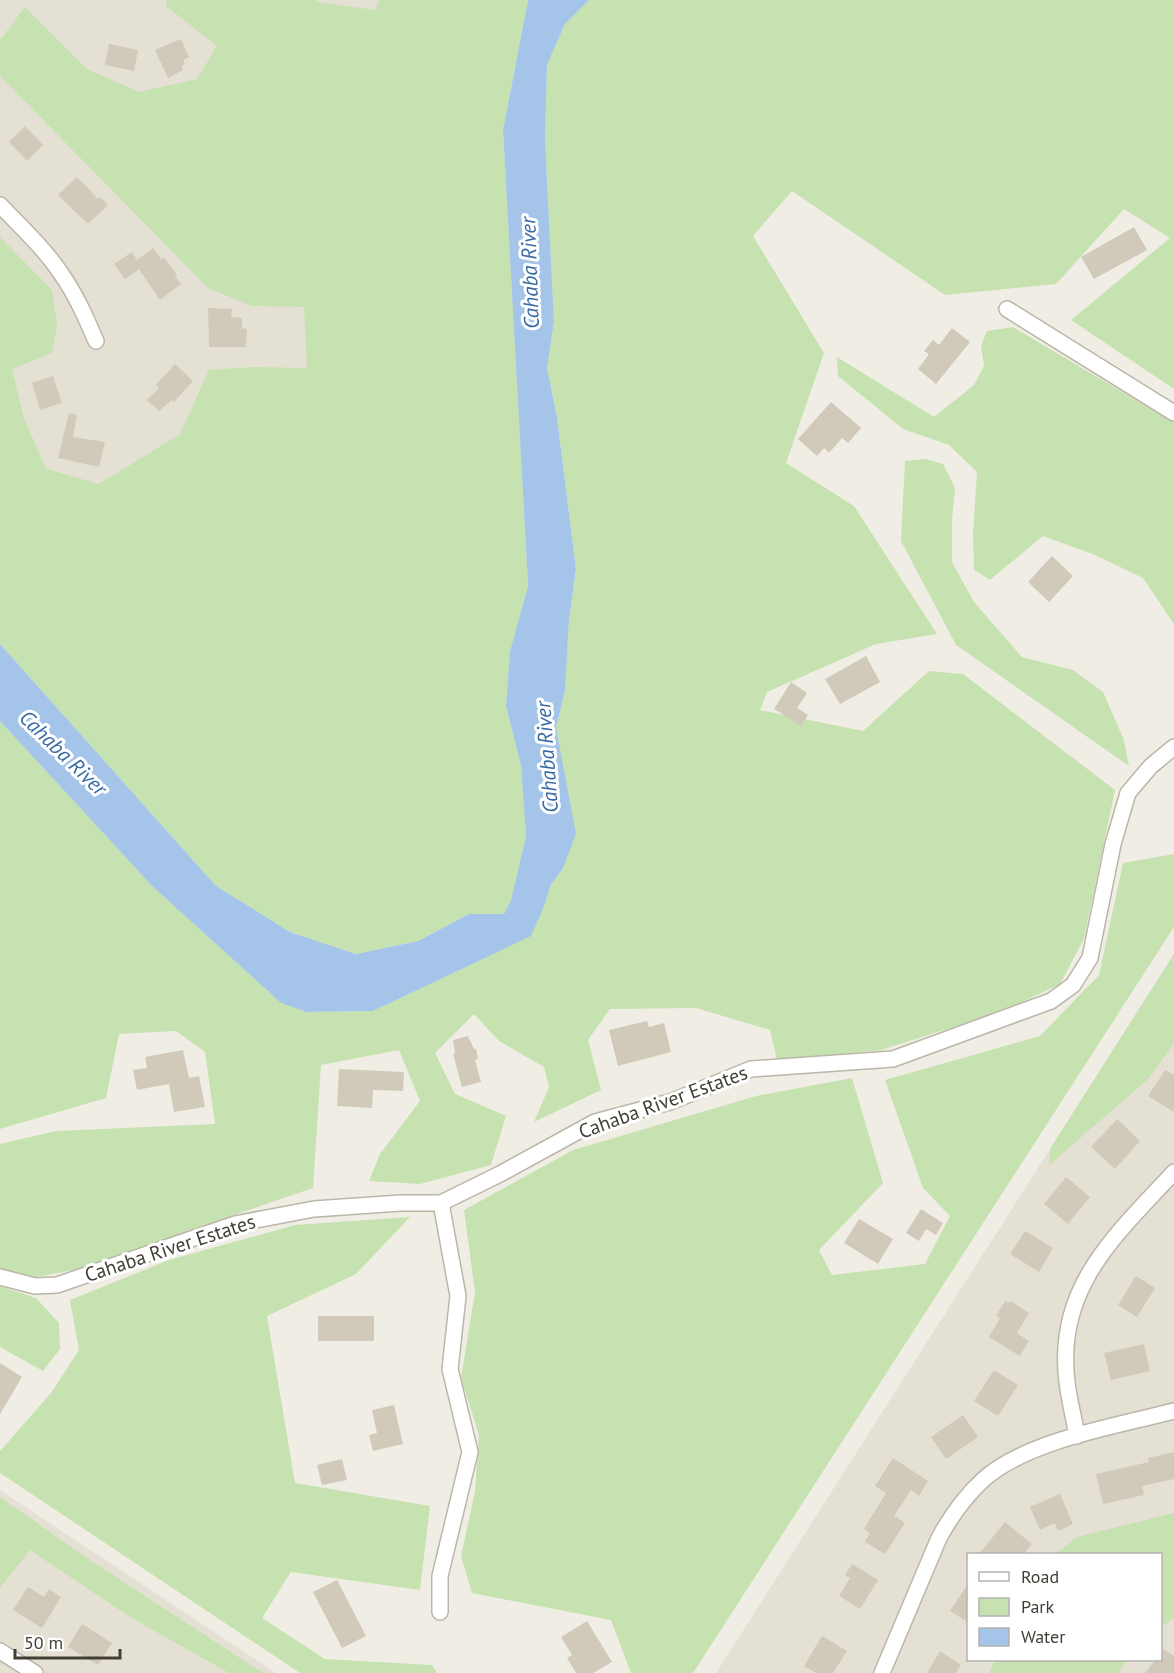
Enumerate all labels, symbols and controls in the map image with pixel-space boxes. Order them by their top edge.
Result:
water label: Cahaba River [514,215,545,329]
water label: Cahaba River [529,698,564,814]
water label: Cahaba River [14,704,114,803]
street label: Cahaba River Estates [575,1059,751,1145]
street label: Cahaba River Estates [81,1208,259,1288]
legend [967,1553,1162,1661]
text: Road [1021,1565,1059,1588]
text: Park [1021,1595,1054,1618]
scale bar [15,1622,120,1660]
text: Water [1021,1625,1065,1648]
text: 50 m [24,1631,63,1654]

